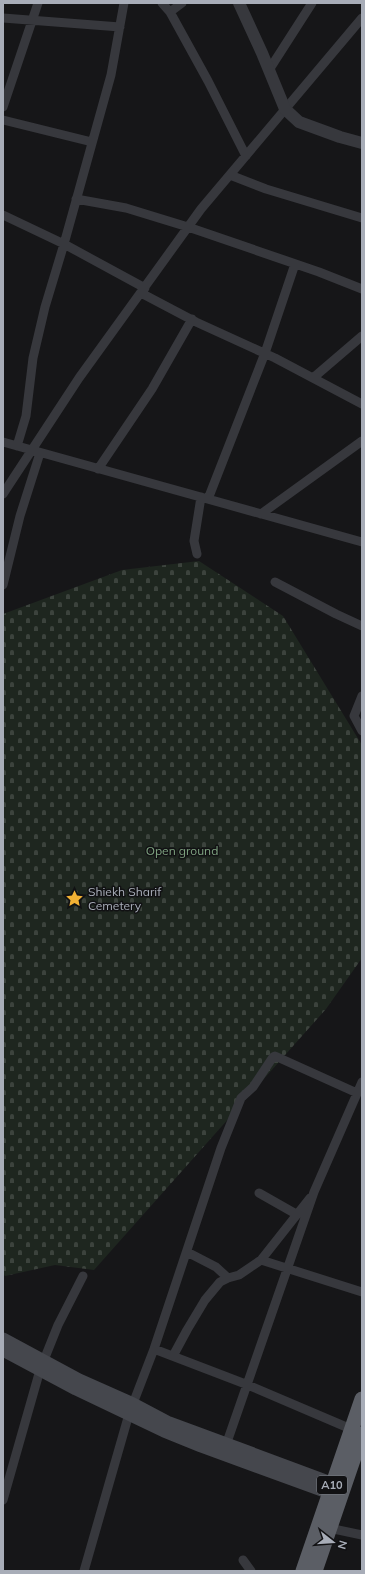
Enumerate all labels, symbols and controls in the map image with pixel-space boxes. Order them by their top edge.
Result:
park label: Open ground [146,843,218,858]
place label: Shiekh Sharif Cemetery [88,884,162,913]
place icon: Shiekh Sharif Cemetery [65,889,85,909]
road number: A10 [317,1476,347,1494]
north arrow [313,1522,353,1562]
text: N [335,1539,350,1551]

